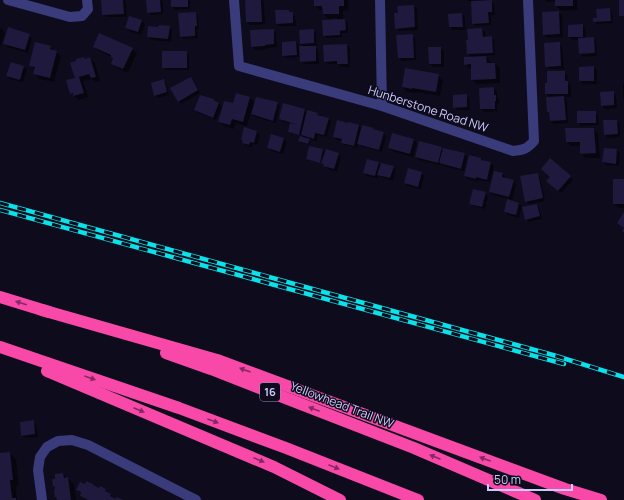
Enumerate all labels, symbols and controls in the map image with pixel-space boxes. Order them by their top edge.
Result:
street label: Hunberstone Road NW [366,81,491,136]
one-way arrow [14,300,26,306]
one-way arrow [238,367,250,373]
one-way arrow [84,375,96,381]
street label: Yellowhead Trail NW [288,377,397,432]
road number: 16 [260,383,280,401]
one-way arrow [308,405,320,411]
one-way arrow [134,407,145,413]
one-way arrow [207,418,219,424]
one-way arrow [429,454,440,460]
one-way arrow [478,456,490,462]
one-way arrow [253,457,265,464]
one-way arrow [329,464,341,470]
scale bar [488,466,572,492]
text: 50 m [494,471,521,488]

